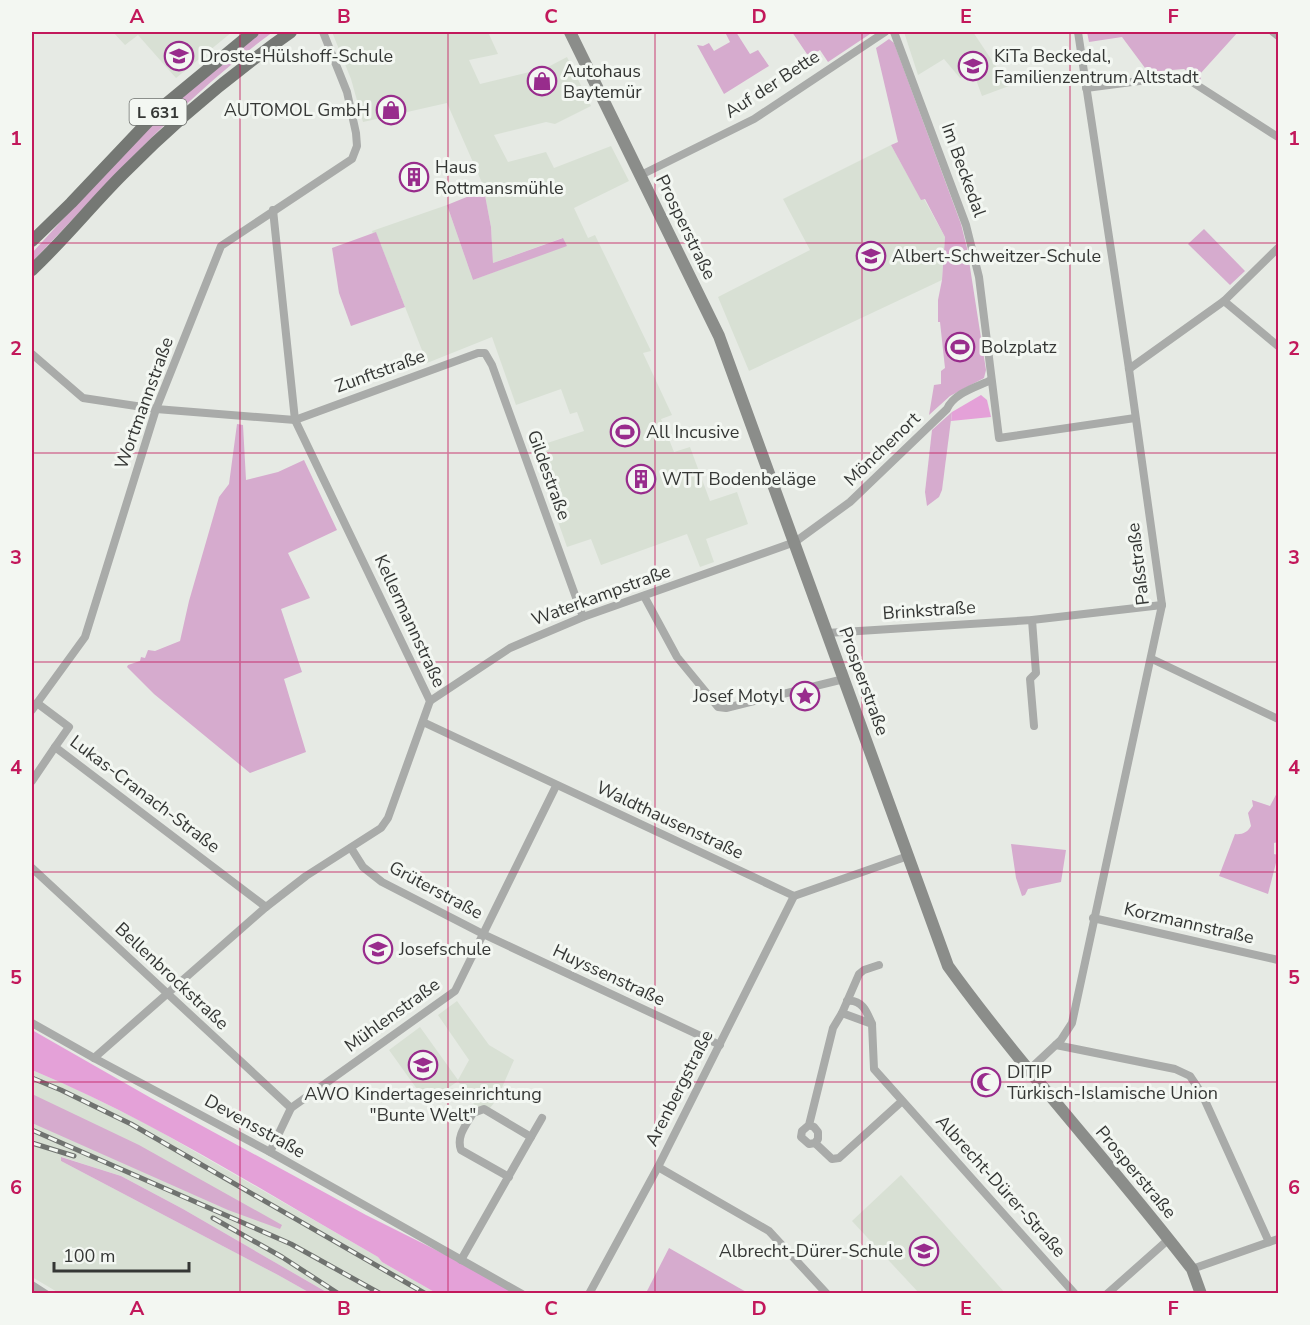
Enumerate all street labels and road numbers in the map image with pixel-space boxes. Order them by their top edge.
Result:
street label: Auf der Bette [720,44,824,124]
road number: L 631 [130,99,186,125]
street label: Im Beckedal [936,120,992,221]
street label: Prosperstraße [650,170,722,284]
street label: Wortmannstraße [109,334,179,472]
street label: Zunftstraße [332,344,428,398]
street label: Mönchenort [839,406,926,491]
street label: Gildestraße [522,427,576,523]
street label: Paßstraße [1121,521,1155,607]
street label: Kellermannstraße [369,551,451,691]
street label: Waterkampstraße [528,559,674,631]
street label: Brinkstraße [882,595,976,625]
street label: Prosperstraße [833,623,895,739]
street label: Lukas-Cranach-Straße [65,730,225,858]
street label: Waldthausenstraße [592,775,748,865]
street label: Grüterstraße [385,855,487,925]
street label: Korzmannstraße [1122,896,1256,950]
street label: Bellenbrockstraße [110,917,234,1035]
street label: Huyssenstraße [549,938,669,1012]
street label: Mühlenstraße [340,972,444,1058]
street label: Arenbergstraße [639,1026,719,1150]
street label: Devensstraße [200,1088,310,1164]
street label: Albrecht-Dürer-Straße [931,1110,1071,1262]
street label: Prosperstraße [1090,1121,1182,1223]

